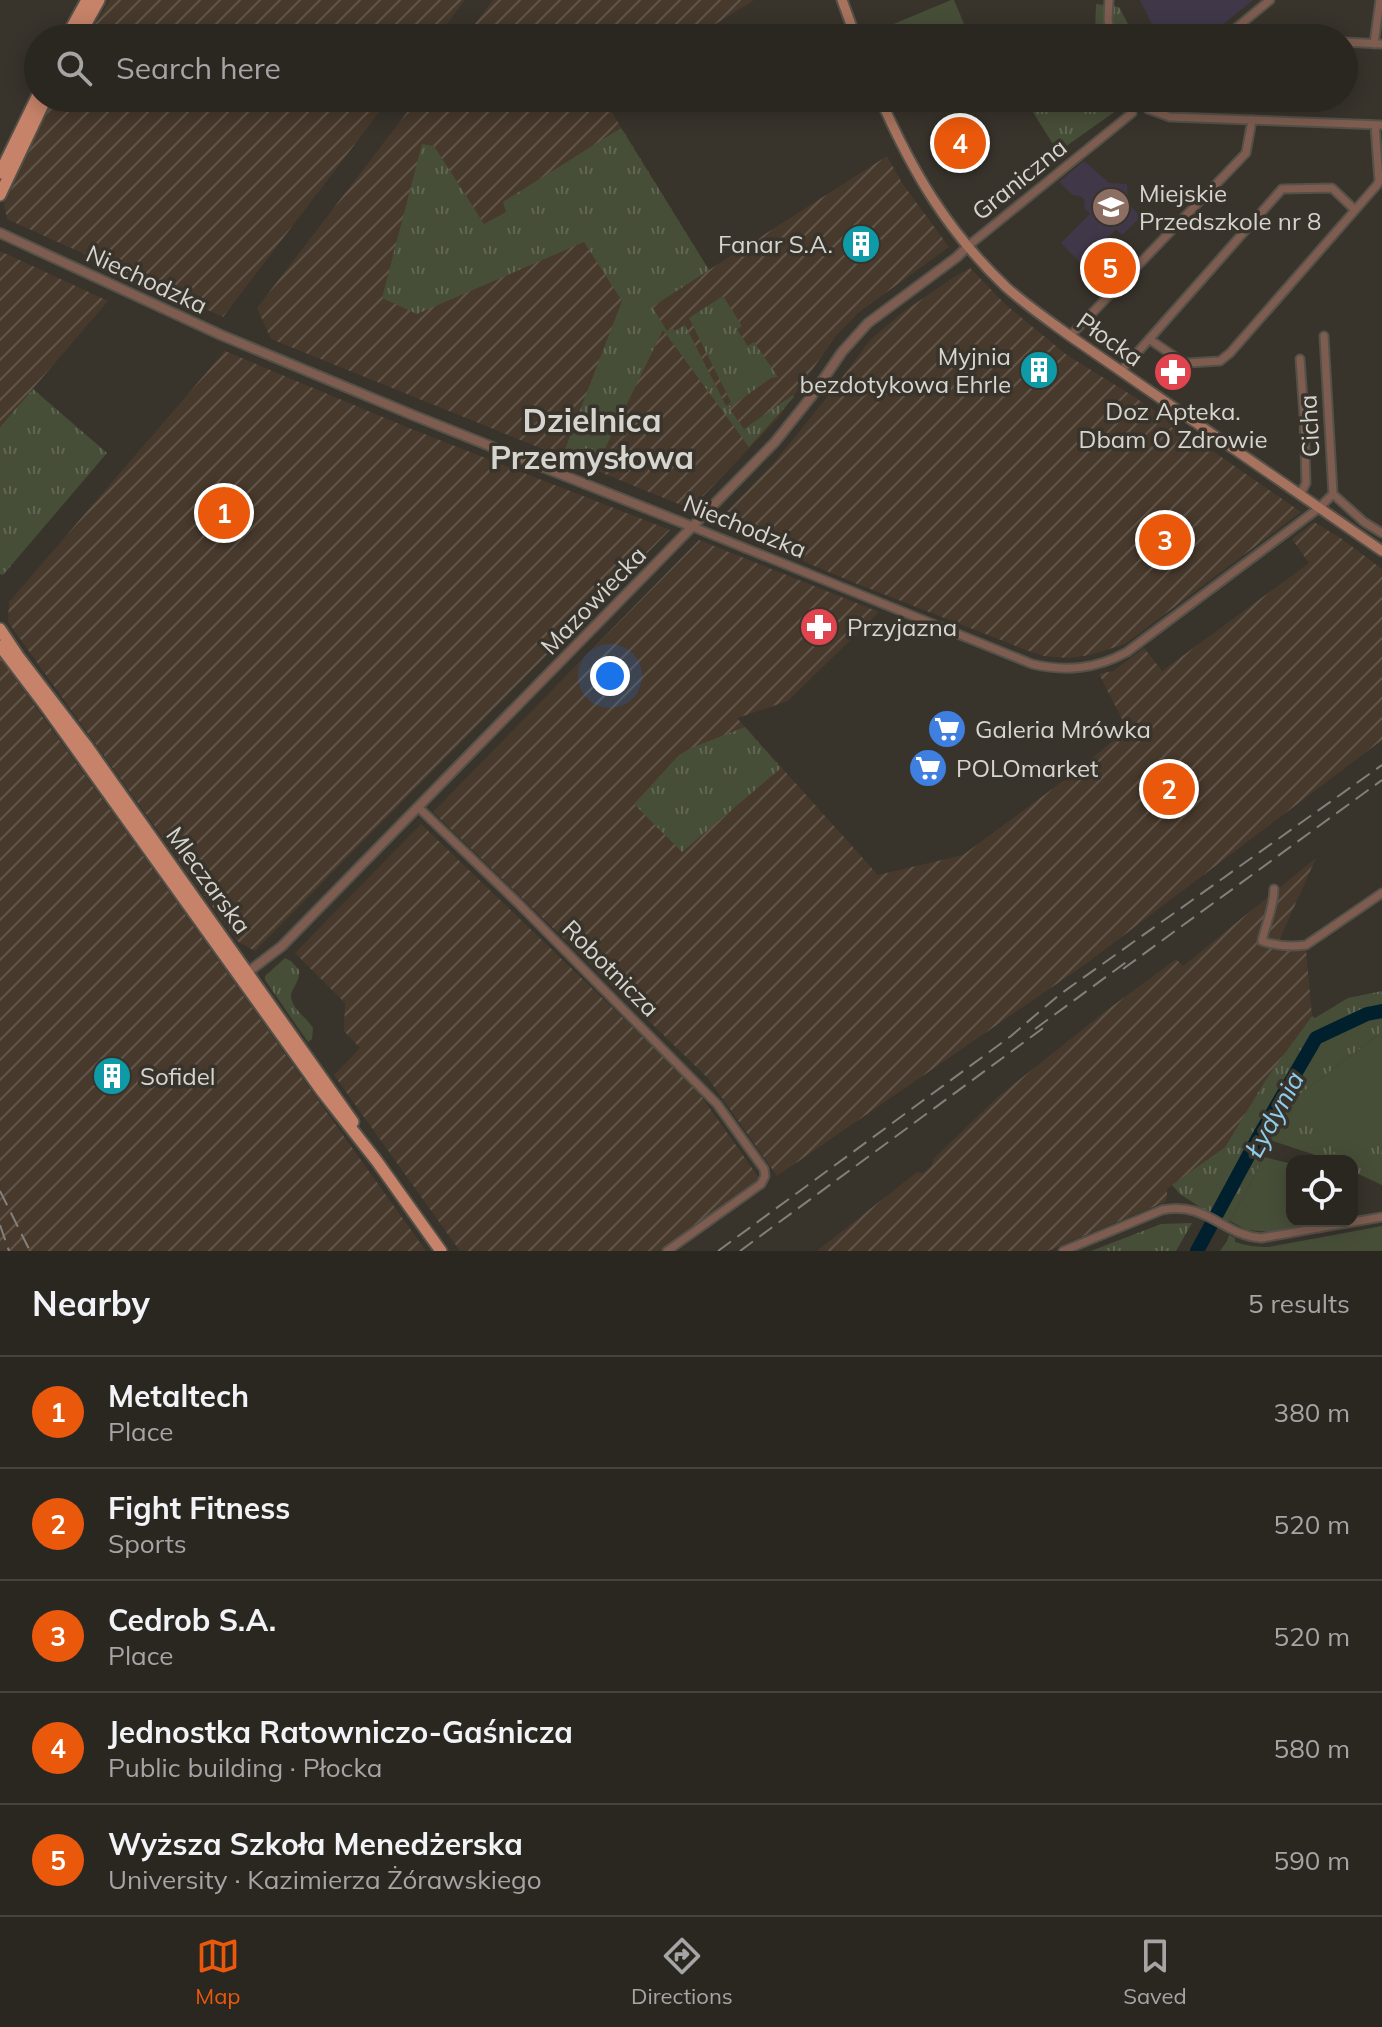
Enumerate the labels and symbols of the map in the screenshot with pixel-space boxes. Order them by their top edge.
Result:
pin: 4 [934,113,986,173]
street label: Graniczna [966,132,1072,226]
place label: Miejskie Przedszkole nr 8 [1139,178,1321,236]
school or university icon: Miejskie Przedszkole nr 8 [1090,186,1132,228]
building icon: Fanar S.A. [840,223,882,265]
place label: Fanar S.A. [718,229,833,259]
street label: Niechodzka [82,238,212,320]
pin: 5 [1084,238,1136,298]
street label: Płocka [1071,306,1149,372]
place label: Myjnia bezdotykowa Ehrle [800,341,1011,399]
building icon: Myjnia bezdotykowa Ehrle [1018,349,1060,391]
pharmacy icon: Doz Apteka. Dbam O Zdrowie [1152,351,1194,393]
street label: Cicha [1292,394,1326,458]
place label: Doz Apteka. Dbam O Zdrowie [1079,396,1267,454]
district label: Dzielnica Przemysłowa [490,400,694,477]
pin: 1 [198,483,250,543]
street label: Niechodzka [679,488,811,564]
pin: 3 [1139,510,1191,570]
street label: Mazowiecka [534,540,652,660]
pharmacy icon: Przyjazna [798,606,840,648]
place label: Przyjazna [847,612,957,642]
your location [590,656,630,696]
supermarket icon: Galeria Mrówka [926,708,968,750]
place label: Galeria Mrówka [975,714,1151,744]
supermarket icon: POLOmarket [907,747,949,789]
place label: POLOmarket [956,753,1098,783]
pin: 2 [1143,759,1195,819]
street label: Mleczarska [160,821,258,939]
street label: Robotnicza [556,913,666,1023]
building icon: Sofidel [91,1055,133,1097]
place label: Sofidel [140,1061,215,1091]
water label: Łydynia [1237,1065,1311,1164]

